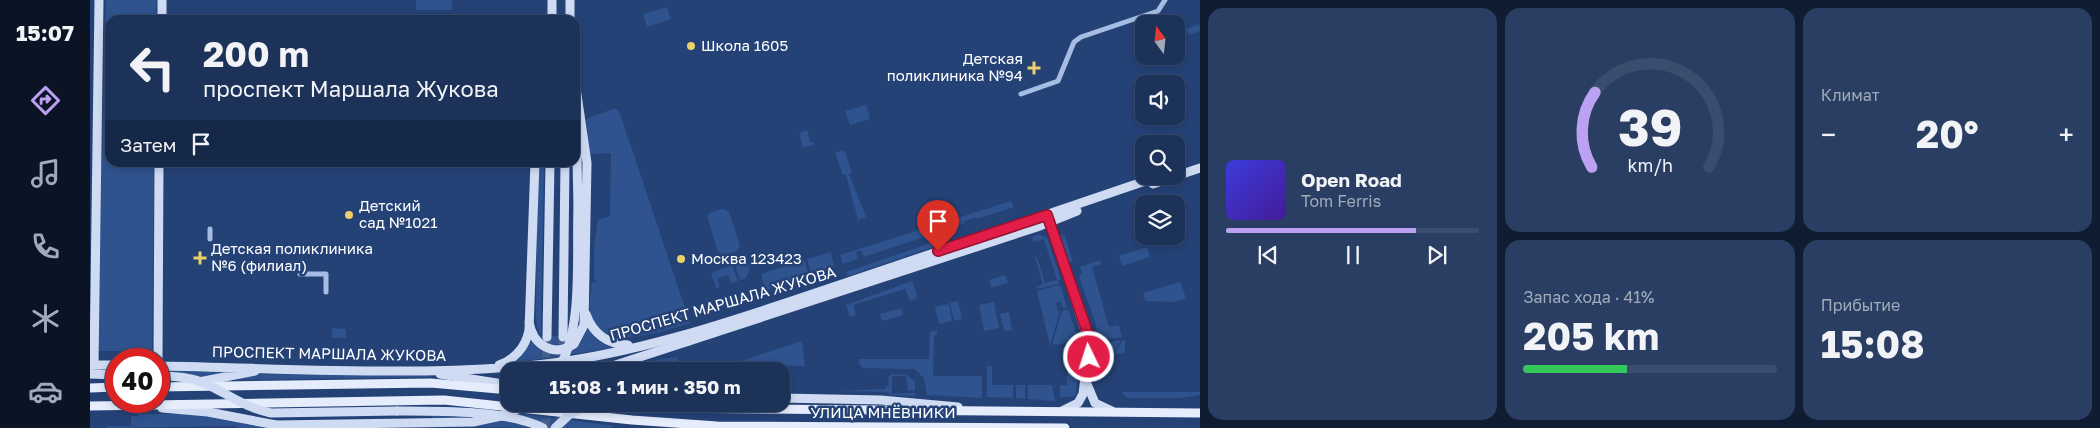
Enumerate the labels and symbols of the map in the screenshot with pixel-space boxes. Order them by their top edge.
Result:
north arrow [1135,15,1185,65]
place label: Школа 1605 [701,36,788,54]
marker: Школа 1605 [685,40,697,52]
place label: Детская поликлиника №94 [887,49,1023,84]
marker: Детская поликлиника №94 [1027,61,1041,75]
place label: Детский сад №1021 [359,196,437,231]
pin [917,200,959,251]
marker: Детский сад №1021 [343,209,355,221]
place label: Детская поликлиника №6 (филиал) [211,239,373,274]
place label: Москва 123423 [691,249,802,267]
marker: Детская поликлиника №6 (филиал) [193,251,207,265]
marker: Москва 123423 [675,253,687,265]
street label: ПРОСПЕКТ МАРШАЛА ЖУКОВА [608,262,838,344]
position arrow [1062,330,1114,382]
street label: ПРОСПЕКТ МАРШАЛА ЖУКОВА [212,342,446,364]
speed limit sign: 40 [105,348,170,413]
street label: УЛИЦА МНЁВНИКИ [810,403,956,421]

